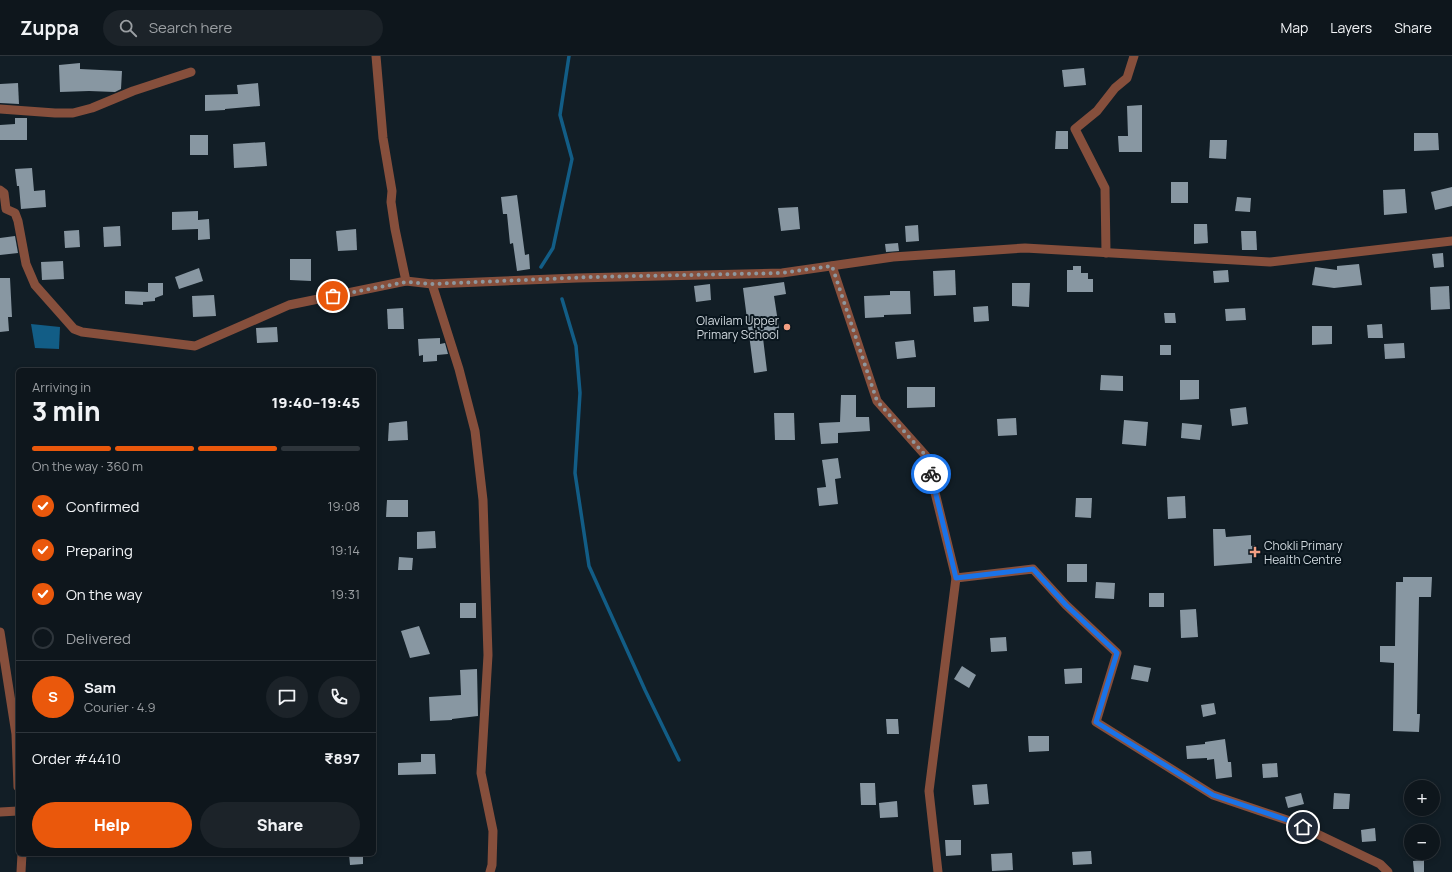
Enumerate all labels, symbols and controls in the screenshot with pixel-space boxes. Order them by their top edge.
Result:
search box [103,10,383,46]
text: Zuppa [20,15,79,41]
icon: search [117,17,139,39]
text: Search here [149,17,232,38]
text: Map [1280,18,1308,37]
text: Layers [1330,18,1372,37]
text: Share [1394,18,1432,37]
pin [316,279,350,313]
icon: bag [322,285,344,307]
place label: Olavilam Upper Primary School [696,312,780,343]
marker: Olavilam Upper Primary School [782,322,792,332]
text: Arriving in [32,378,91,396]
text: 19:40–19:45 [272,392,360,413]
text: 3 min [32,393,101,429]
courier [911,454,951,494]
text: On the way · 360 m [32,457,143,475]
icon: bike [920,463,942,485]
icon: check [32,495,54,517]
text: Confirmed [66,496,139,517]
text: 19:08 [327,497,360,515]
place label: Chokli Primary Health Centre [1264,537,1343,568]
icon: check [32,539,54,561]
text: Preparing [66,540,133,561]
text: 19:14 [330,541,360,559]
marker: Chokli Primary Health Centre [1249,546,1261,558]
icon: check [32,583,54,605]
text: On the way [66,584,142,605]
text: 19:31 [331,585,360,603]
text: Delivered [66,628,131,649]
button: chat [266,676,308,718]
button: phone [318,676,360,718]
text: Sam [84,677,116,698]
text: S [48,686,58,707]
text: Courier · 4.9 [84,698,156,716]
text: Order #4410 [32,748,121,769]
text: ₹897 [324,748,360,769]
map controls [1404,780,1440,860]
button: + [1404,780,1440,816]
button: Help [32,802,192,848]
button: Share [200,802,360,848]
pin [1286,810,1320,844]
icon: home [1292,816,1314,838]
button: − [1404,824,1440,860]

